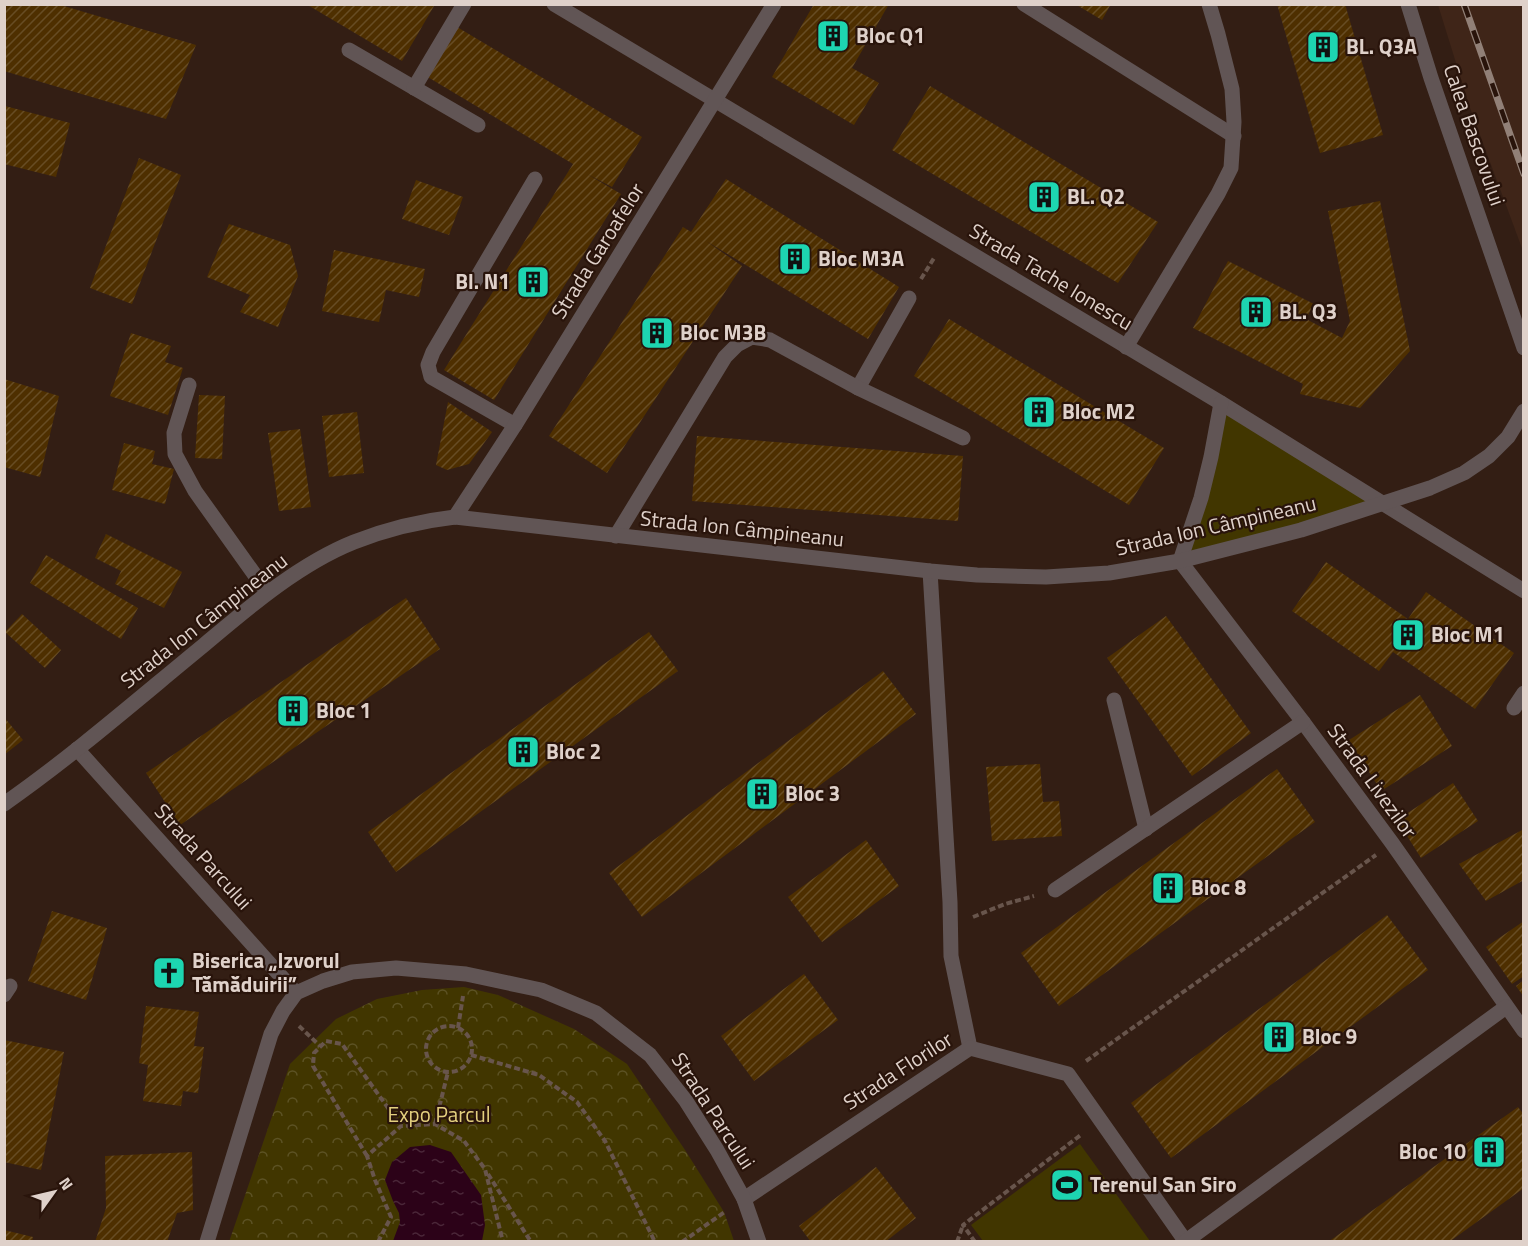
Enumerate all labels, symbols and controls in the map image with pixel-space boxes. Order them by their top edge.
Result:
building icon: Bloc Q1 [815,18,851,54]
place label: Bloc Q1 [856,19,925,51]
building icon: BL. Q3A [1305,29,1341,65]
place label: BL. Q3A [1346,30,1417,62]
street label: Calea Bascovului [1436,60,1514,210]
street label: Strada Garoafelor [542,176,652,325]
building icon: BL. Q2 [1026,179,1062,215]
place label: BL. Q2 [1067,180,1125,212]
street label: Strada Tache Ionescu [964,215,1139,338]
building icon: Bloc M3A [777,241,813,277]
place label: Bloc M3A [818,242,904,274]
building icon: Bl. N1 [515,264,551,300]
place label: Bl. N1 [455,265,510,297]
building icon: BL. Q3 [1238,294,1274,330]
place label: BL. Q3 [1279,295,1337,327]
building icon: Bloc M3B [639,315,675,351]
place label: Bloc M3B [680,316,766,348]
building icon: Bloc M2 [1021,394,1057,430]
place label: Bloc M2 [1062,395,1135,427]
street label: Strada Ion Câmpineanu [1112,486,1319,564]
street label: Strada Ion Câmpineanu [639,501,846,555]
street label: Strada Ion Câmpineanu [113,545,294,696]
building icon: Bloc M1 [1390,617,1426,653]
place label: Bloc M1 [1431,618,1504,650]
building icon: Bloc 1 [275,693,311,729]
place label: Bloc 1 [316,694,371,726]
street label: Strada Livezilor [1320,716,1425,844]
building icon: Bloc 2 [505,734,541,770]
place label: Bloc 2 [546,735,601,767]
building icon: Bloc 3 [744,776,780,812]
place label: Bloc 3 [785,777,840,809]
street label: Strada Parcului [147,796,260,917]
building icon: Bloc 8 [1150,870,1186,906]
place label: Bloc 8 [1191,871,1247,903]
place label: Biserica „Izvorul Tămăduirii” [192,944,340,1000]
church icon: Biserica „Izvorul Tămăduirii” [151,955,187,991]
building icon: Bloc 9 [1261,1019,1297,1055]
place label: Bloc 9 [1302,1020,1357,1052]
street label: Strada Florilor [836,1023,958,1118]
street label: Strada Parcului [664,1046,764,1175]
park label: Expo Parcul [388,1098,490,1130]
building icon: Bloc 10 [1471,1134,1507,1170]
place label: Bloc 10 [1399,1135,1466,1167]
north arrow [24,1162,84,1222]
sports icon: Terenul San Siro [1049,1167,1085,1203]
place label: Terenul San Siro [1090,1168,1237,1200]
text: N [53,1172,79,1195]

